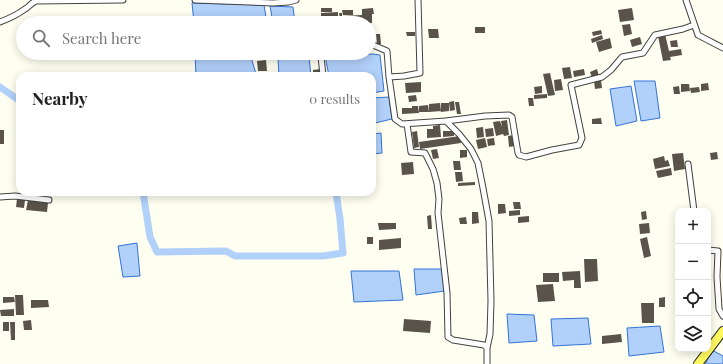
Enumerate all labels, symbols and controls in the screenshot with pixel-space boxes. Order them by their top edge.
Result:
search box [16,16,376,60]
icon: search [30,27,52,49]
text: Search here [62,28,141,48]
text: Nearby [32,87,87,109]
text: 0 results [309,90,360,107]
map controls [675,208,711,352]
button: + [675,208,711,244]
button: − [675,244,711,280]
button: locate [675,280,711,316]
button: layers [675,316,711,352]

